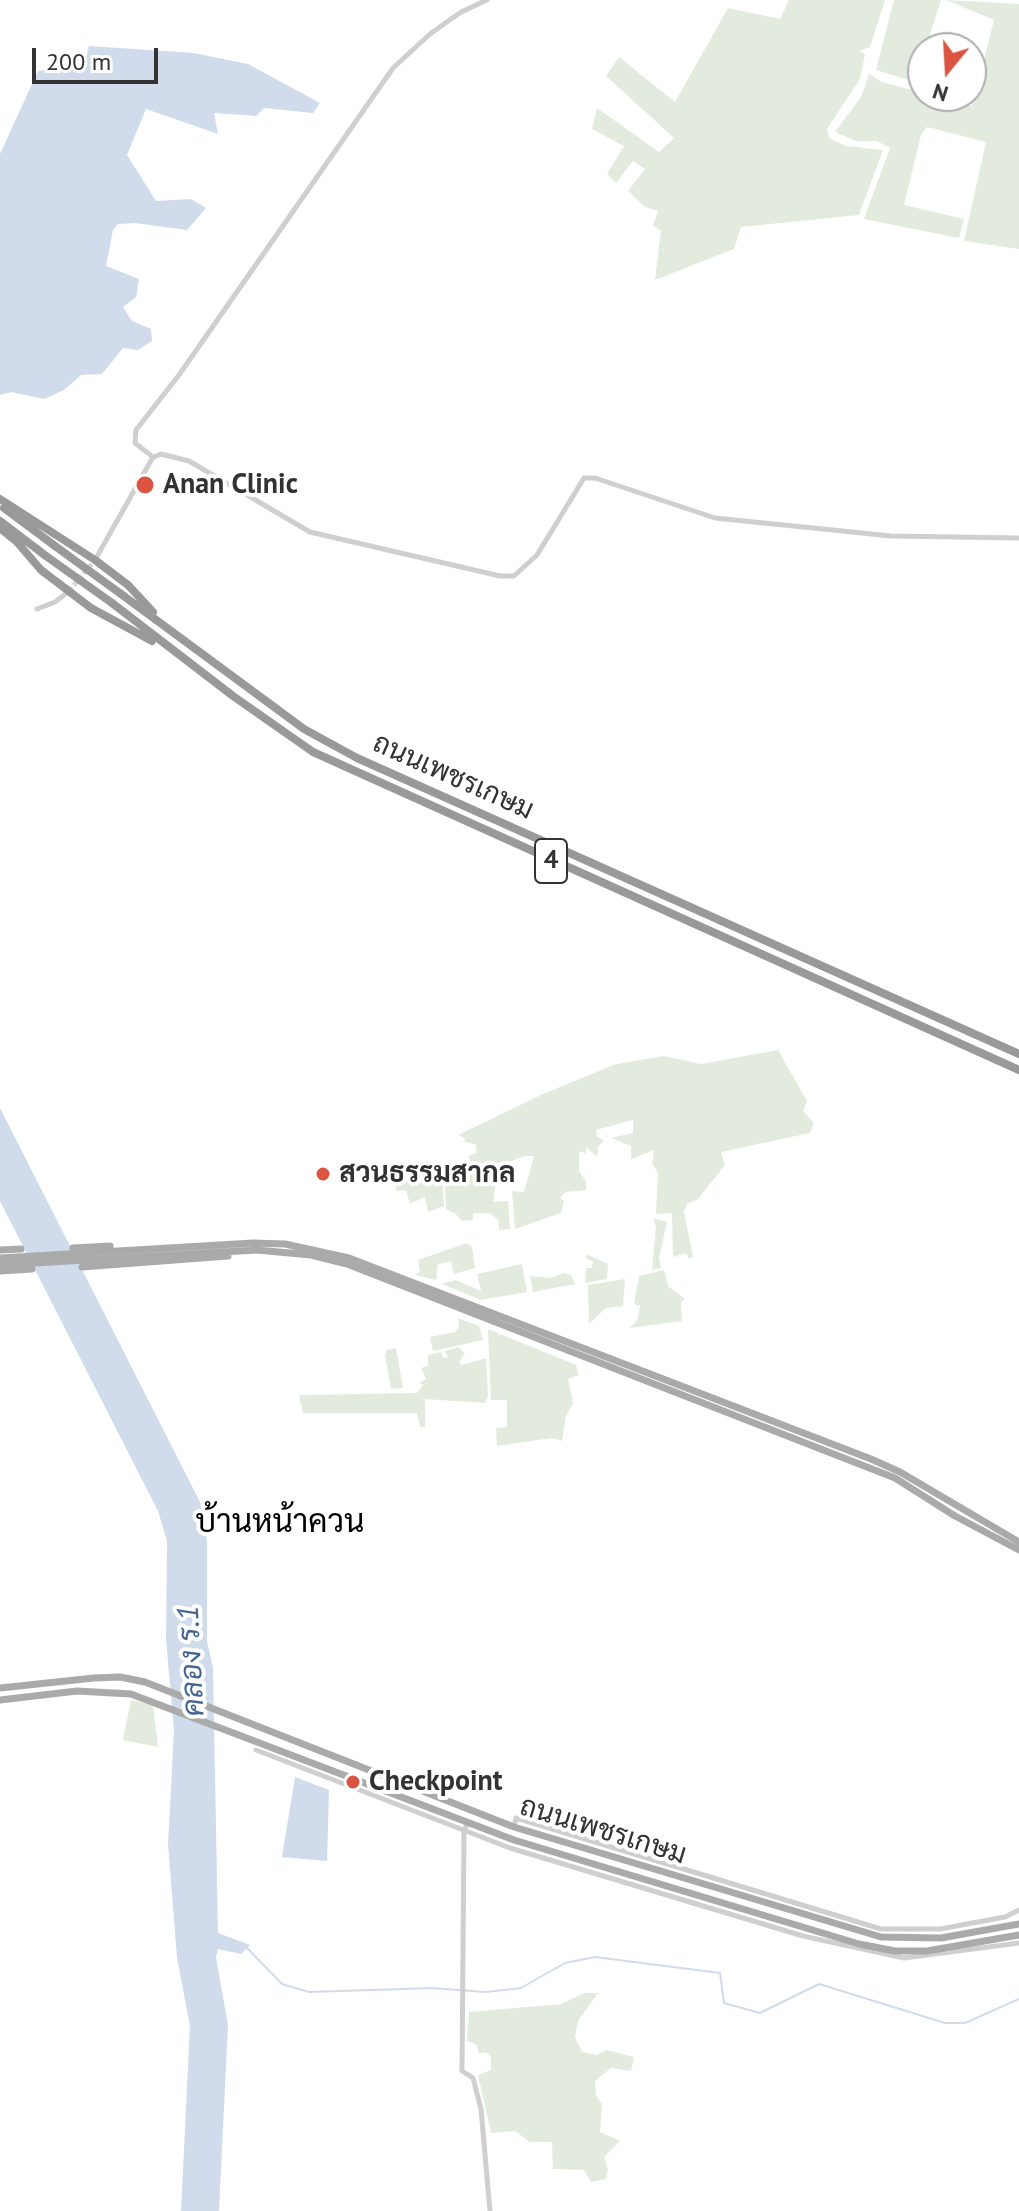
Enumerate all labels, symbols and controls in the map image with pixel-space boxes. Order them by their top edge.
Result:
scale bar [36,32,162,82]
north arrow [907,32,987,112]
text: 200 m [46,46,111,77]
text: N [929,77,951,108]
place label: Anan Clinic [163,468,298,502]
marker: Anan Clinic [134,474,156,496]
street label: ถนนเพชรเกษม [367,727,539,827]
road number: 4 [535,839,567,883]
place label: สวนธรรมสากล [339,1157,515,1191]
marker: สวนธรรมสากล [314,1165,332,1183]
district label: บ้านหน้าควน [196,1504,364,1542]
water label: คลอง ร.1 [171,1605,213,1717]
place label: Checkpoint [369,1765,503,1799]
marker: Checkpoint [344,1773,362,1791]
street label: ถนนเพชรเกษม [516,1790,690,1872]

